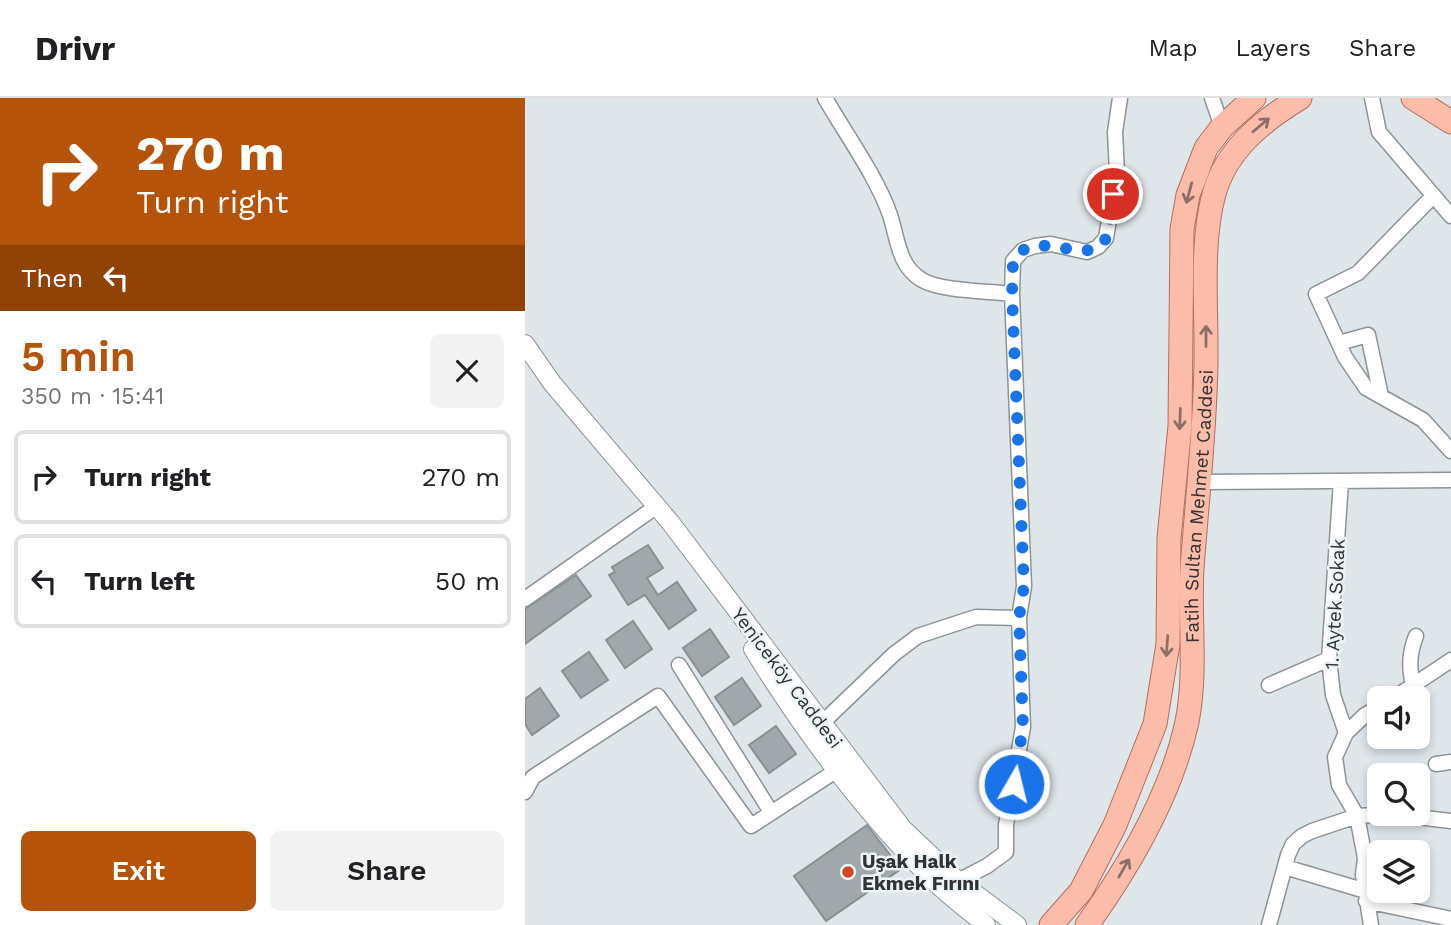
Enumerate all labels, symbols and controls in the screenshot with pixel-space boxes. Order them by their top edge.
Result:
text: Drivr [35,29,115,68]
text: Map [1149,34,1197,62]
text: Layers [1235,34,1311,62]
text: Share [1349,34,1416,62]
one-way arrow [1252,117,1270,133]
text: 270 m [136,124,285,182]
icon: right [21,126,112,217]
pin [1083,164,1143,224]
icon: arrive [1094,175,1132,213]
one-way arrow [1182,181,1195,203]
text: Turn right [136,183,288,221]
icon: left [97,259,135,297]
text: Then [21,263,83,293]
one-way arrow [1199,325,1213,348]
text: 5 min [21,332,136,381]
button: close [430,334,504,408]
street label: Fatih Sultan Mehmet Caddesi [1180,369,1217,643]
text: 350 m · 15:41 [21,383,164,410]
one-way arrow [1173,408,1186,431]
icon: right [25,458,63,496]
text: Turn right [84,462,211,492]
text: 270 m [421,462,500,492]
street label: 1. Aytek Sokak [1320,538,1350,670]
icon: left [25,562,63,600]
text: Turn left [84,566,195,596]
text: 50 m [435,566,500,596]
street label: Yeniceköy Caddesi [727,603,847,753]
one-way arrow [1160,634,1173,657]
map controls [1367,686,1430,903]
button: sound [1367,686,1430,749]
position arrow [977,747,1051,821]
button: search [1367,763,1430,826]
button: Exit [21,831,256,911]
button: Share [270,831,504,911]
button: layers [1367,840,1430,903]
place label: Uşak Halk Ekmek Fırını [862,850,980,895]
one-way arrow [1117,858,1131,878]
marker: Uşak Halk Ekmek Fırını [840,864,856,880]

